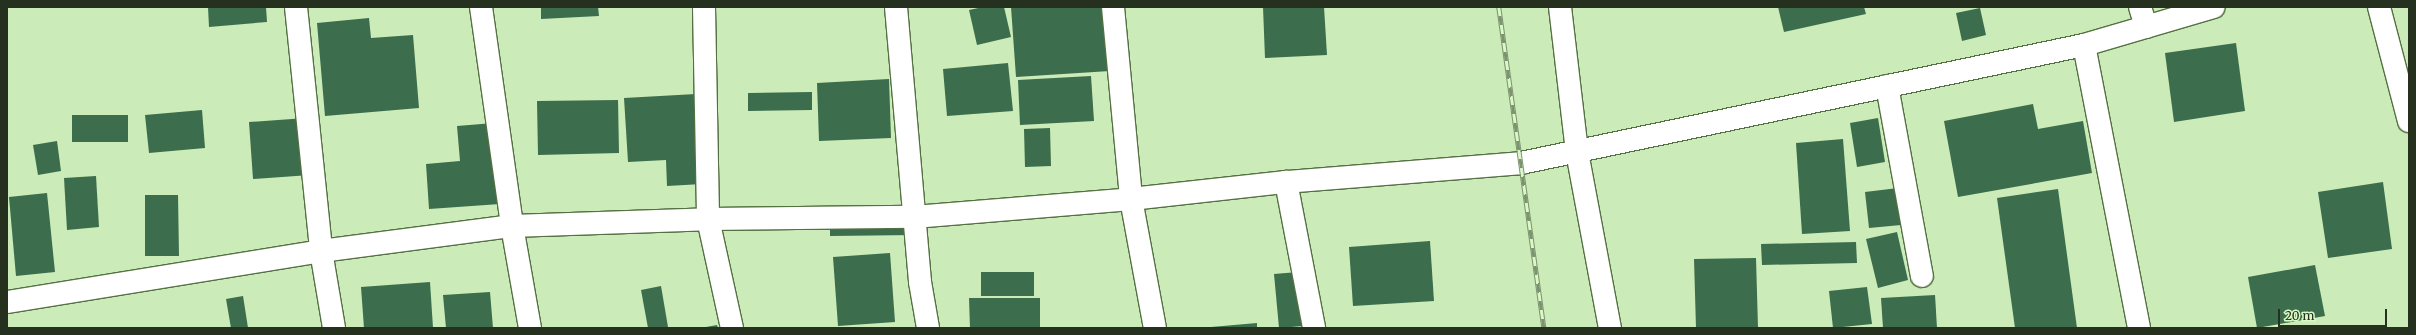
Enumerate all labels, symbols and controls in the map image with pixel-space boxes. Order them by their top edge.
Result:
scale bar [2280,301,2389,327]
text: 20 m [2285,308,2314,323]

